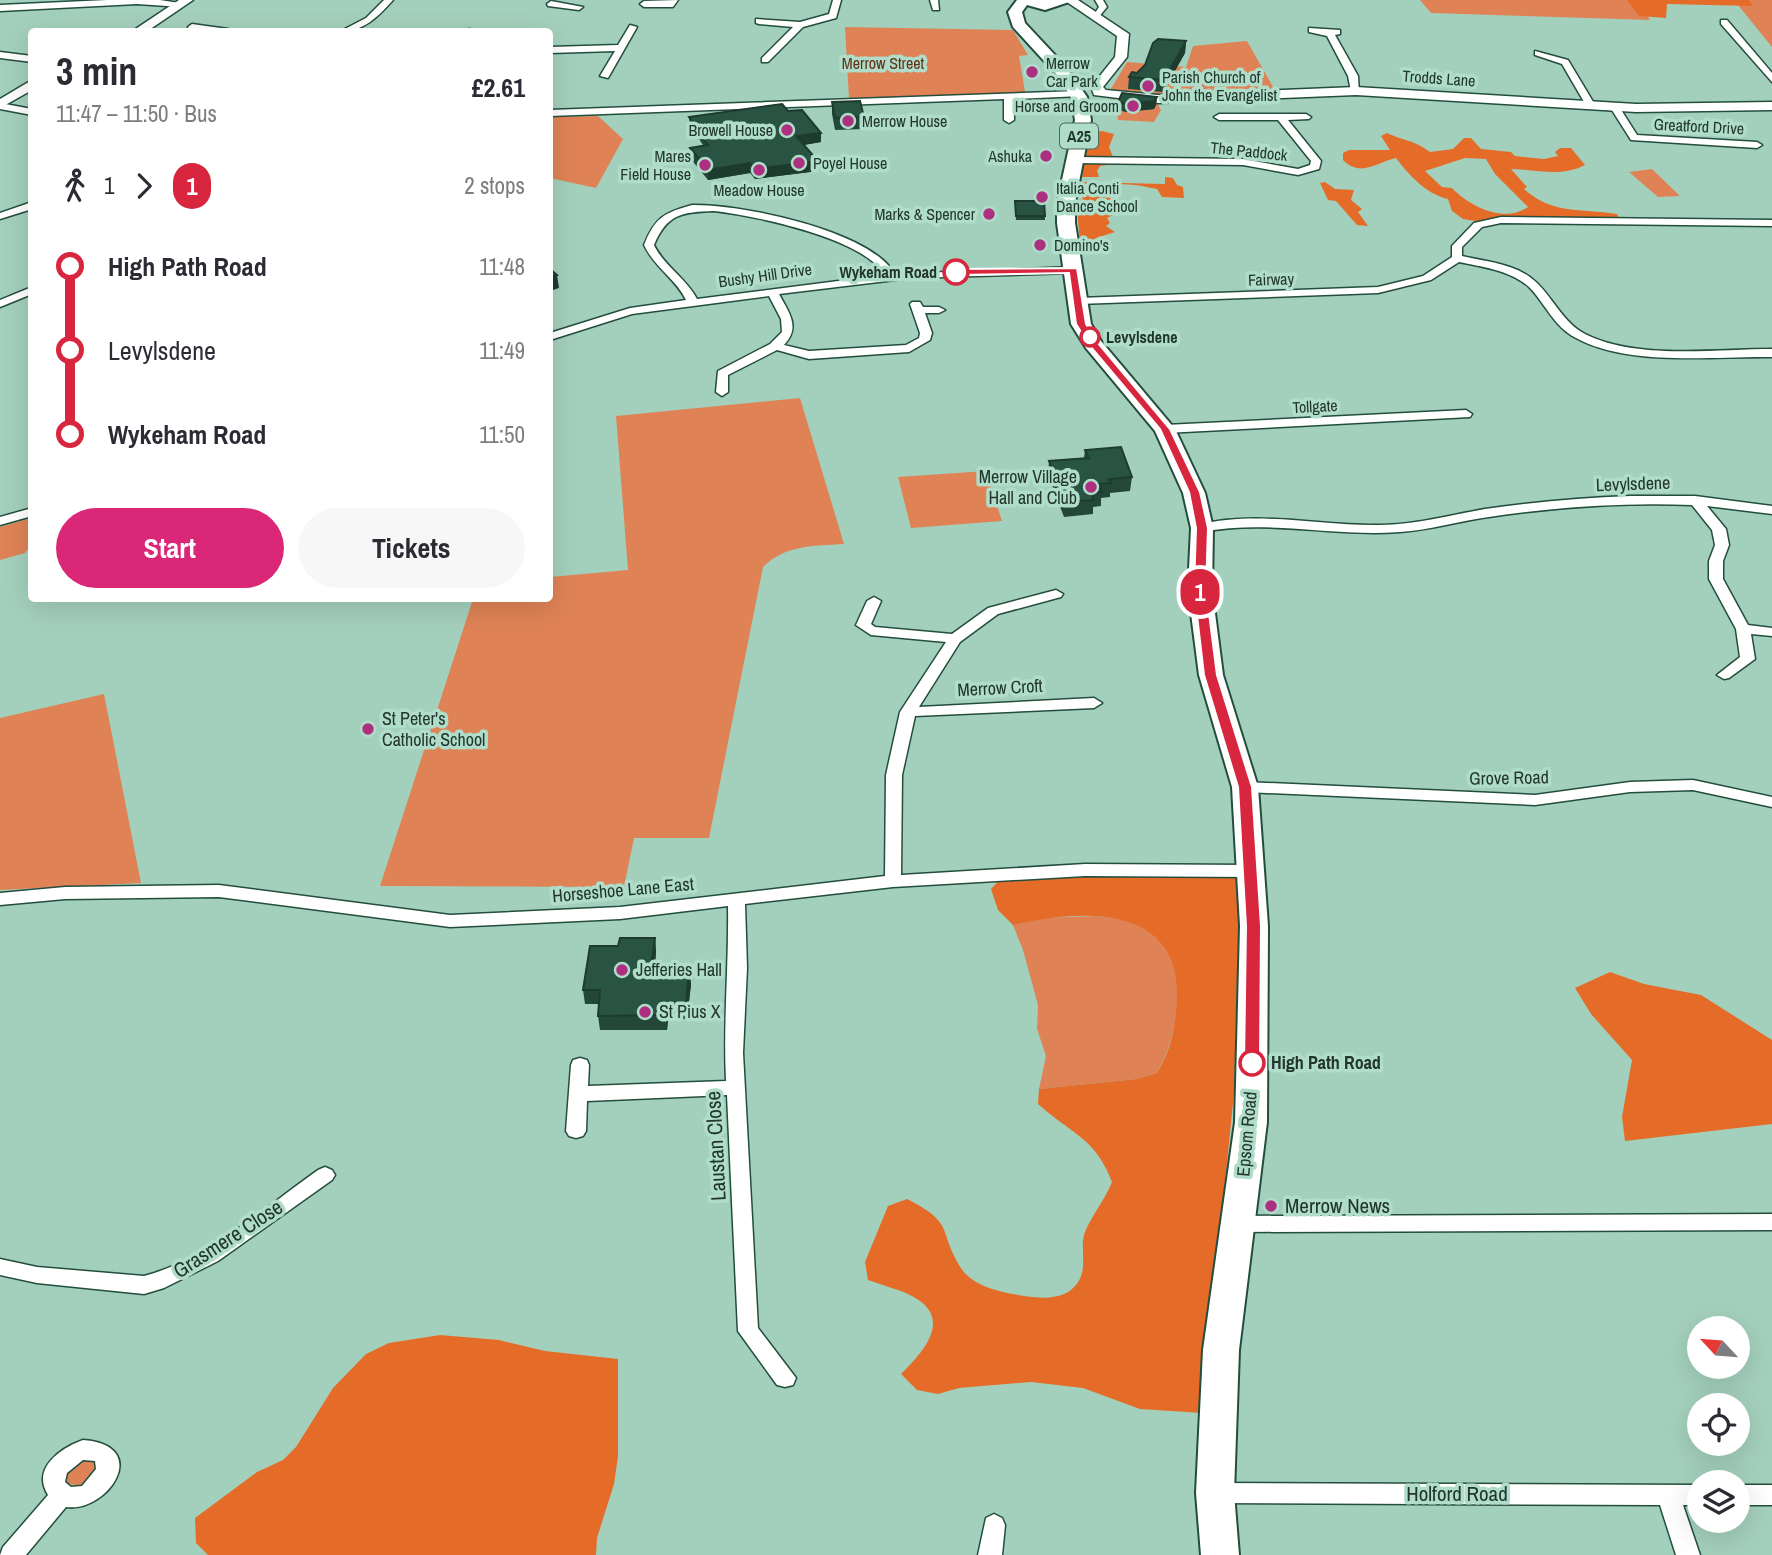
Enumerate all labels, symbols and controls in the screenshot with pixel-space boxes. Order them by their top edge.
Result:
text: 3 min [56,46,137,97]
park label: Merrow Street [842,52,925,74]
place label: Merrow Car Park [1046,52,1098,92]
marker: Merrow Car Park [1024,64,1040,80]
street label: Trodds Lane [1402,64,1476,92]
place label: Parish Church of John the Evangelist [1162,66,1278,106]
text: £2.61 [472,70,525,105]
marker: Parish Church of John the Evangelist [1140,78,1156,94]
place label: Horse and Groom [1015,95,1119,117]
text: 11:47 – 11:50 · Bus [56,98,217,129]
marker: Horse and Groom [1125,98,1141,114]
place label: Merrow House [862,110,947,132]
marker: Merrow House [840,113,856,129]
street label: Greatford Drive [1653,113,1745,139]
place label: Browell House [688,119,773,141]
marker: Browell House [779,122,795,138]
road number: A25 [1060,124,1098,148]
street label: The Paddock [1209,136,1289,166]
place label: Mares Field House [620,145,691,185]
place label: Ashuka [987,145,1033,167]
marker: Ashuka [1038,148,1054,164]
place label: Poyel House [813,152,887,174]
marker: Poyel House [791,155,807,171]
marker: Mares Field House [697,157,713,173]
marker: Meadow House [751,162,767,178]
icon: walk [56,167,94,205]
icon: forward [125,167,163,205]
text: 1 [104,170,115,201]
text: 1 [187,170,197,202]
text: 2 stops [464,170,525,201]
place label: Italia Conti Dance School [1056,177,1138,217]
place label: Meadow House [713,179,805,201]
marker: Italia Conti Dance School [1034,189,1050,205]
place label: Marks & Spencer [874,203,976,225]
marker: Marks & Spencer [981,206,997,222]
place label: Domino's [1054,234,1109,256]
marker: Domino's [1032,237,1048,253]
text: High Path Road [108,249,267,284]
text: 11:48 [479,251,525,282]
street label: Bushy Hill Drive [717,258,813,292]
marker: Wykeham Road [943,259,969,285]
place label: Wykeham Road [840,261,937,283]
street label: Fairway [1248,267,1295,291]
place label: Levylsdene [1106,326,1177,348]
marker: Levylsdene [1080,327,1100,347]
text: Levylsdene [108,333,216,368]
text: 11:49 [479,335,525,366]
street label: Tollgate [1292,394,1338,418]
text: Wykeham Road [108,417,266,452]
text: 11:50 [479,419,525,450]
place label: Merrow Village Hall and Club [979,464,1077,510]
street label: Levylsdene [1595,470,1671,497]
marker: Merrow Village Hall and Club [1083,479,1099,495]
button: Start [56,508,284,588]
button: Tickets [298,508,525,588]
line badge: 1 [1177,569,1223,615]
text: 1 [1195,576,1205,608]
street label: Merrow Croft [957,673,1043,702]
place label: St Peter's Catholic School [382,706,485,752]
marker: St Peter's Catholic School [360,721,376,737]
street label: Grove Road [1469,764,1549,791]
street label: Horseshoe Lane East [551,871,695,908]
place label: Jefferies Hall [636,957,722,982]
marker: Jefferies Hall [614,962,630,978]
place label: St Pius X [659,999,721,1024]
marker: St Pius X [637,1004,653,1020]
marker: High Path Road [1239,1050,1265,1076]
place label: High Path Road [1271,1050,1381,1075]
street label: Laustan Close [698,1090,733,1202]
street label: Epsom Road [1230,1090,1263,1178]
place label: Merrow News [1285,1191,1390,1220]
street label: Grasmere Close [167,1192,288,1285]
marker: Merrow News [1263,1198,1279,1214]
north arrow [1687,1316,1750,1379]
map controls [1687,1316,1750,1533]
button: locate [1687,1393,1750,1456]
button: layers [1687,1470,1750,1533]
street label: Holford Road [1406,1479,1508,1508]

